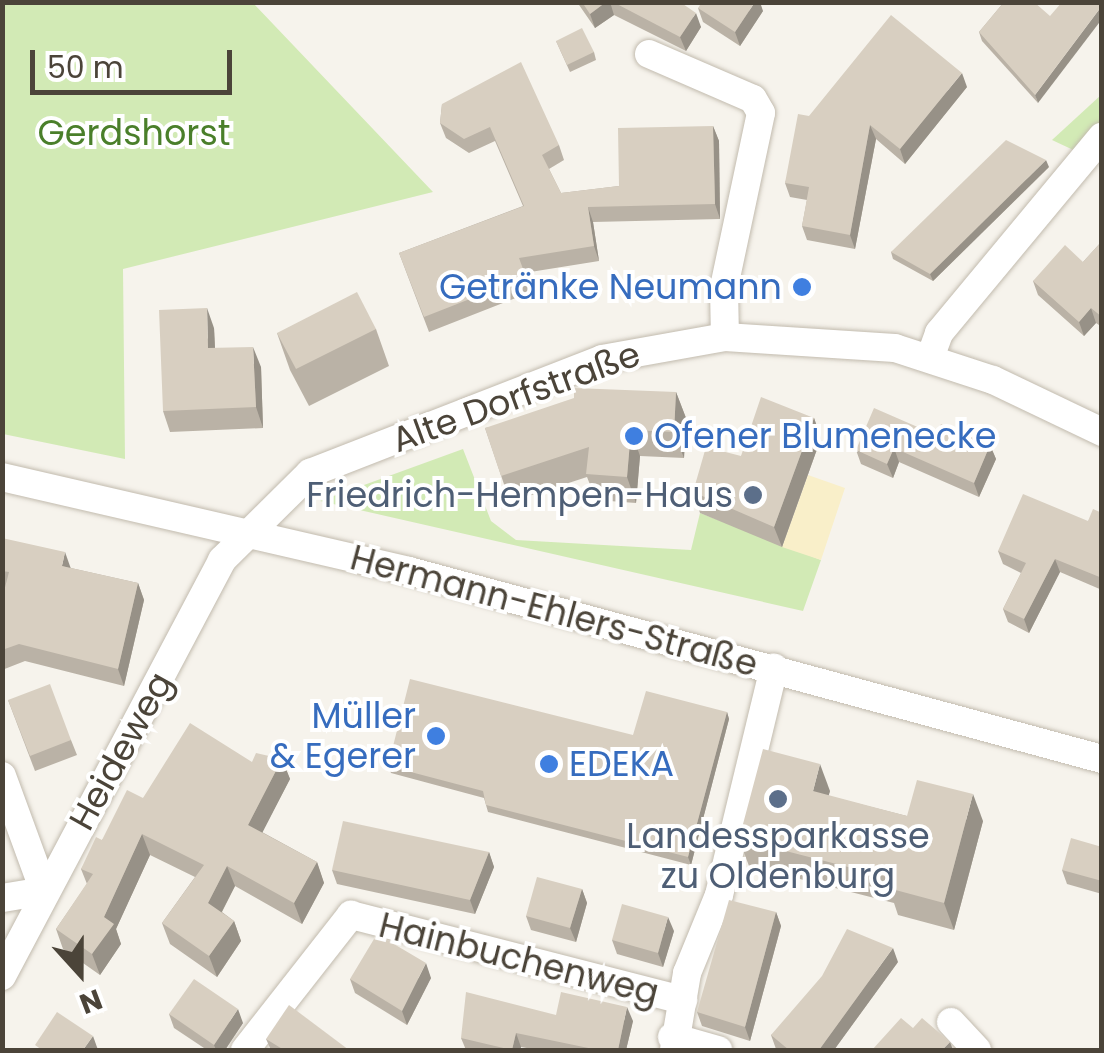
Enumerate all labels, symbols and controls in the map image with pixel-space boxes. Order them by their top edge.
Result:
scale bar [35,30,238,92]
text: 50 m [47,46,124,89]
park label: Gerdshorst [38,112,230,154]
place label: Getränke Neumann [439,266,782,308]
marker: Getränke Neumann [791,276,813,298]
street label: Alte Dorfstraße [386,333,646,461]
place label: Ofener Blumenecke [654,415,997,457]
marker: Ofener Blumenecke [623,425,645,447]
place label: Friedrich-Hempen-Haus [306,474,733,516]
marker: Friedrich-Hempen-Haus [742,484,764,506]
street label: Hermann-Ehlers-Straße [346,536,762,686]
street label: Heideweg [60,665,182,837]
place label: Müller & Egerer [270,695,416,777]
marker: Müller & Egerer [425,725,447,747]
place label: EDEKA [569,743,674,785]
marker: EDEKA [538,753,560,775]
marker: Landessparkasse zu Oldenburg [767,788,789,810]
place label: Landessparkasse zu Oldenburg [626,815,930,897]
street label: Hainbuchenweg [375,904,663,1014]
north arrow [30,923,130,1023]
text: N [74,979,108,1023]

